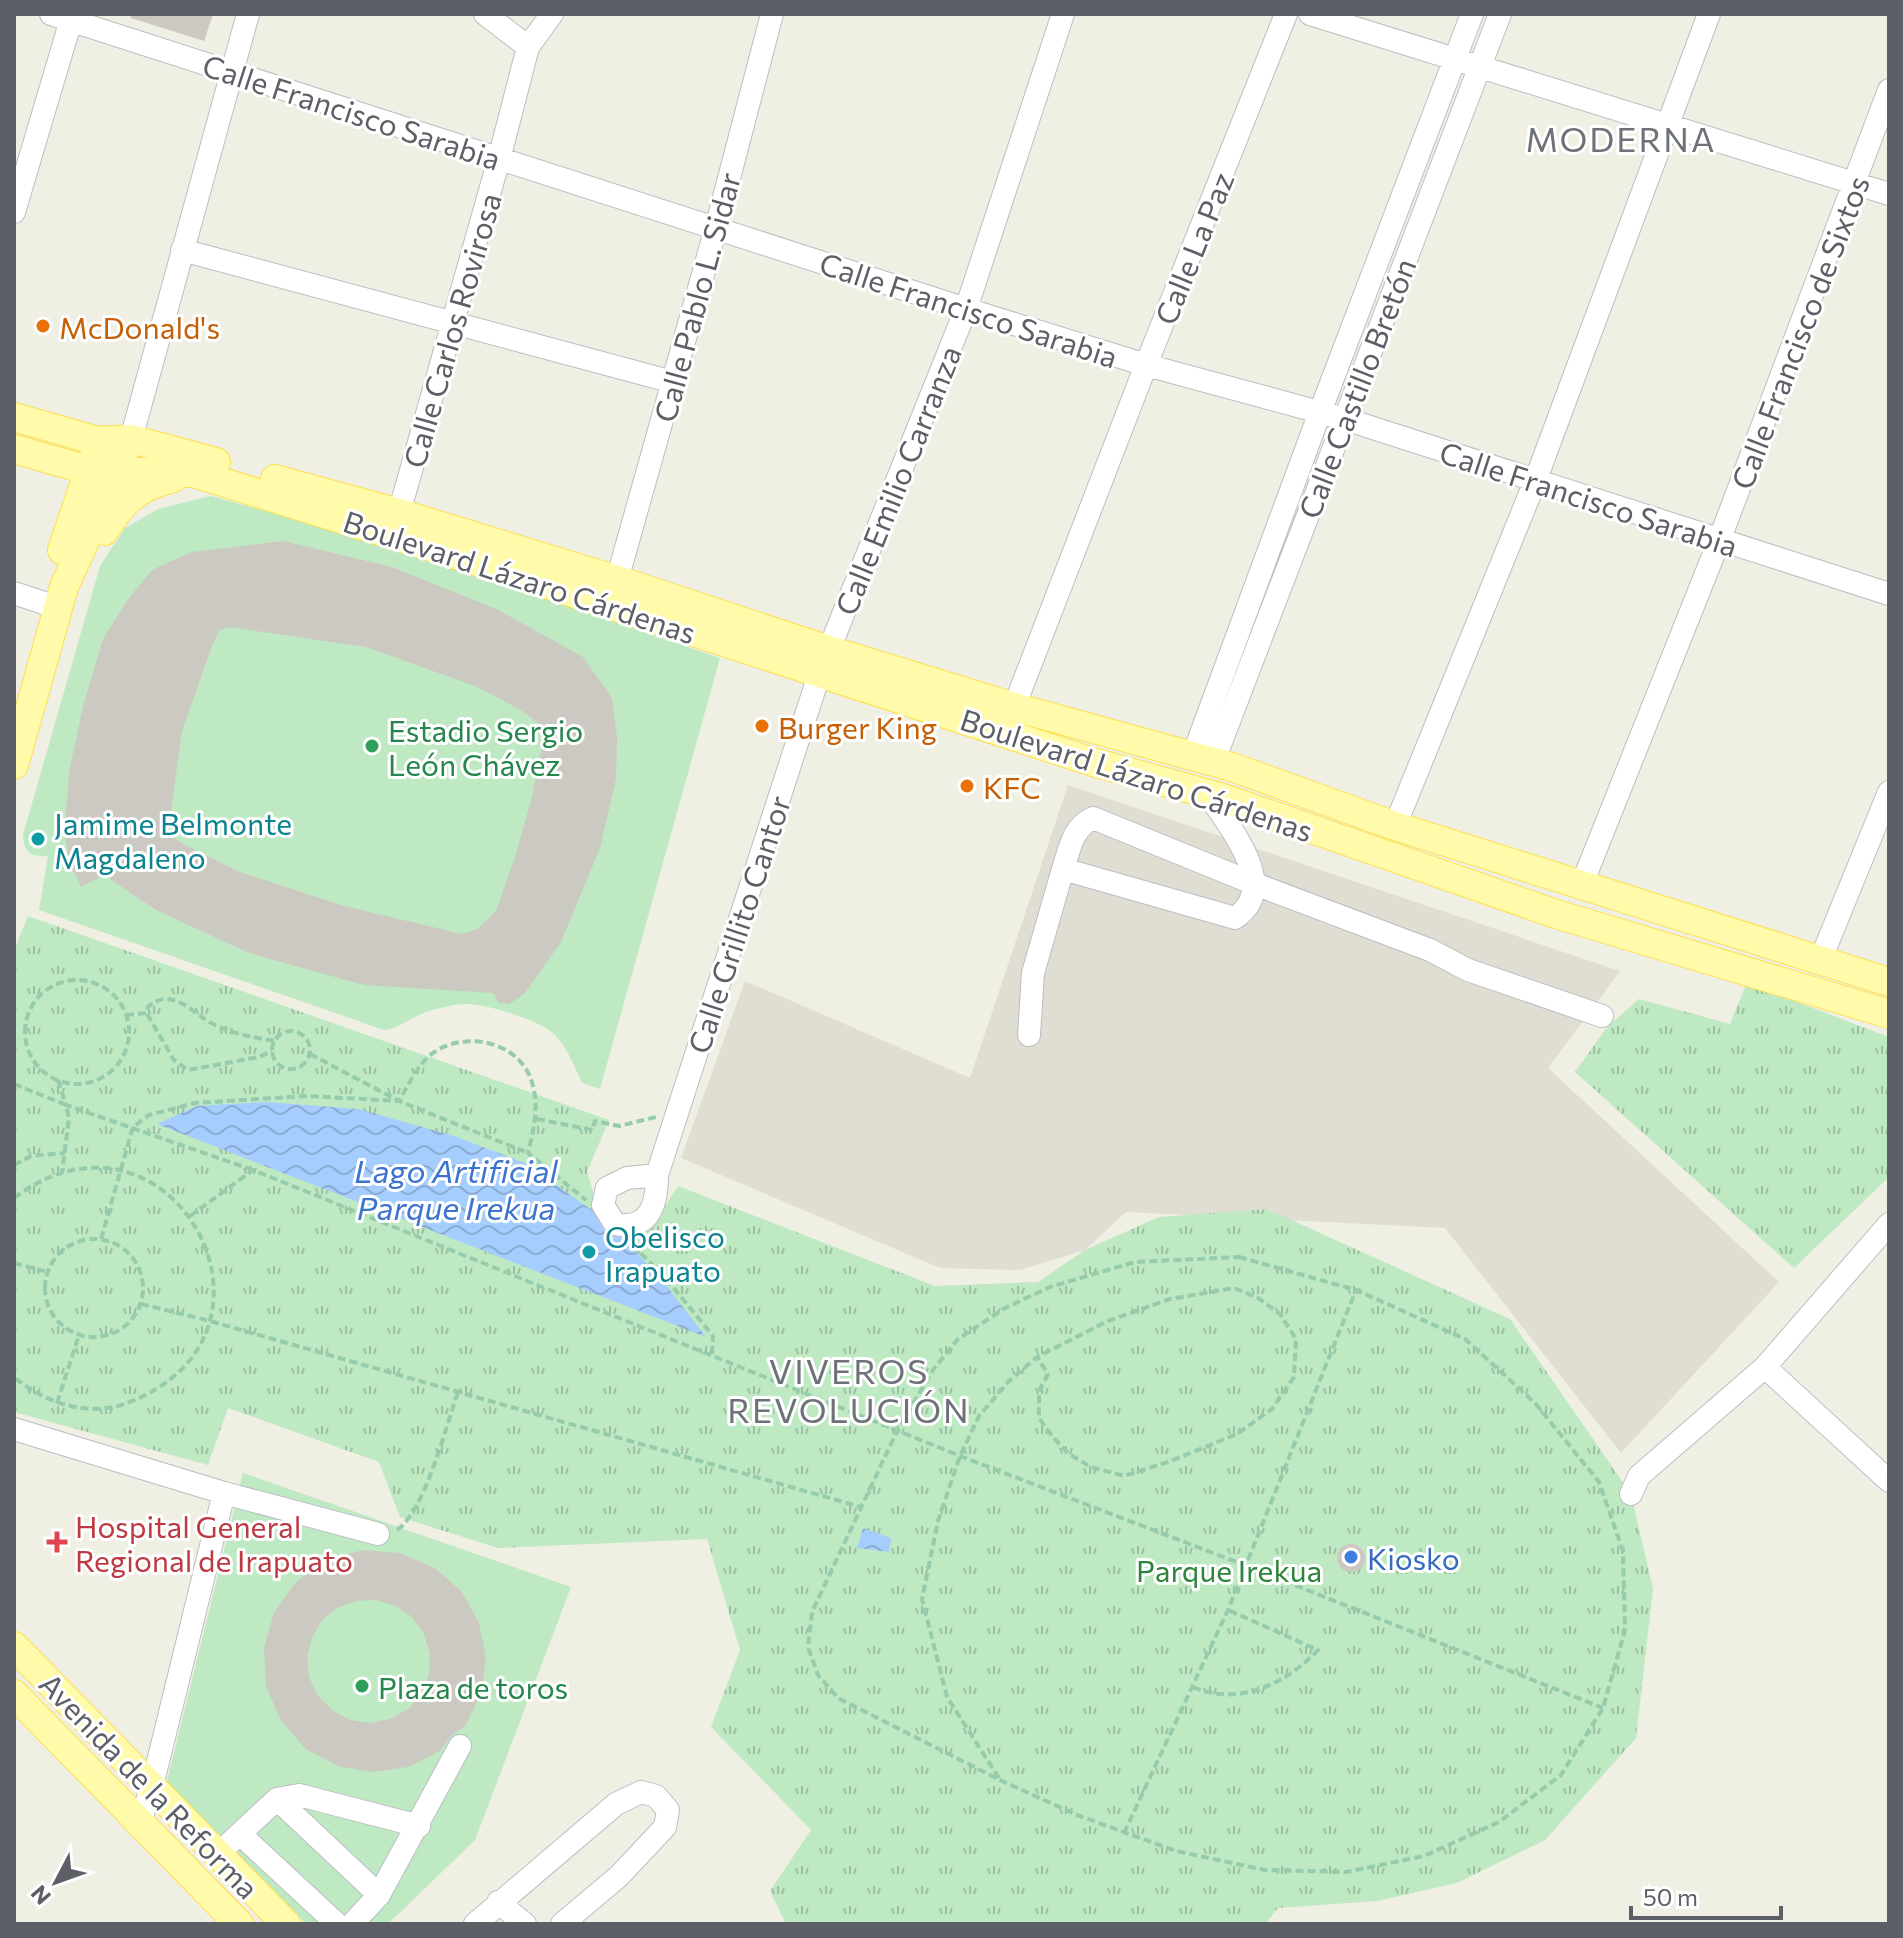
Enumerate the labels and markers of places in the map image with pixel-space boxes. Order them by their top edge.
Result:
place label: McDonald's [59,308,220,345]
marker: McDonald's [34,317,52,335]
place label: Burger King [778,708,937,745]
place label: Estadio Sergio León Chávez [388,711,583,782]
marker: Burger King [753,717,771,735]
marker: Estadio Sergio León Chávez [363,737,381,755]
place label: KFC [983,768,1041,805]
marker: KFC [958,777,976,795]
place label: Jamime Belmonte Magdaleno [54,804,292,875]
marker: Jamime Belmonte Magdaleno [29,830,47,848]
place label: Obelisco Irapuato [605,1217,725,1288]
marker: Obelisco Irapuato [580,1243,598,1261]
place label: Hospital General Regional de Irapuato [75,1507,353,1578]
marker: Hospital General Regional de Irapuato [46,1531,68,1553]
place label: Kiosko [1367,1539,1460,1576]
marker: Kiosko [1342,1548,1360,1566]
place label: Plaza de toros [378,1668,568,1705]
marker: Plaza de toros [353,1677,371,1695]

